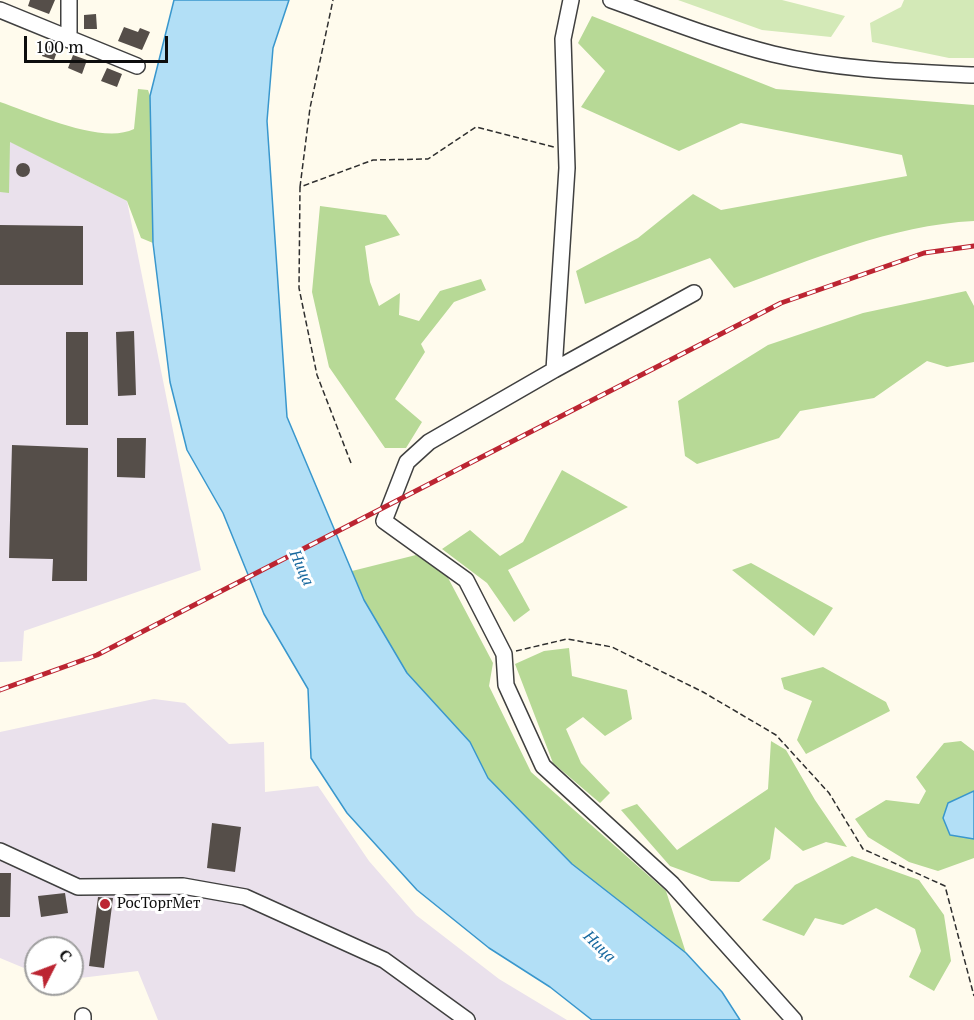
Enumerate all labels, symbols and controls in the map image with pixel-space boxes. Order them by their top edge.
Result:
scale bar [27,24,171,62]
text: 100 m [35,34,84,58]
water label: Ница [285,547,317,589]
place label: РосТоргМет [117,895,200,913]
marker: РосТоргМет [98,897,112,911]
water label: Ница [579,927,619,967]
north arrow [24,936,84,996]
text: С [54,944,78,967]

